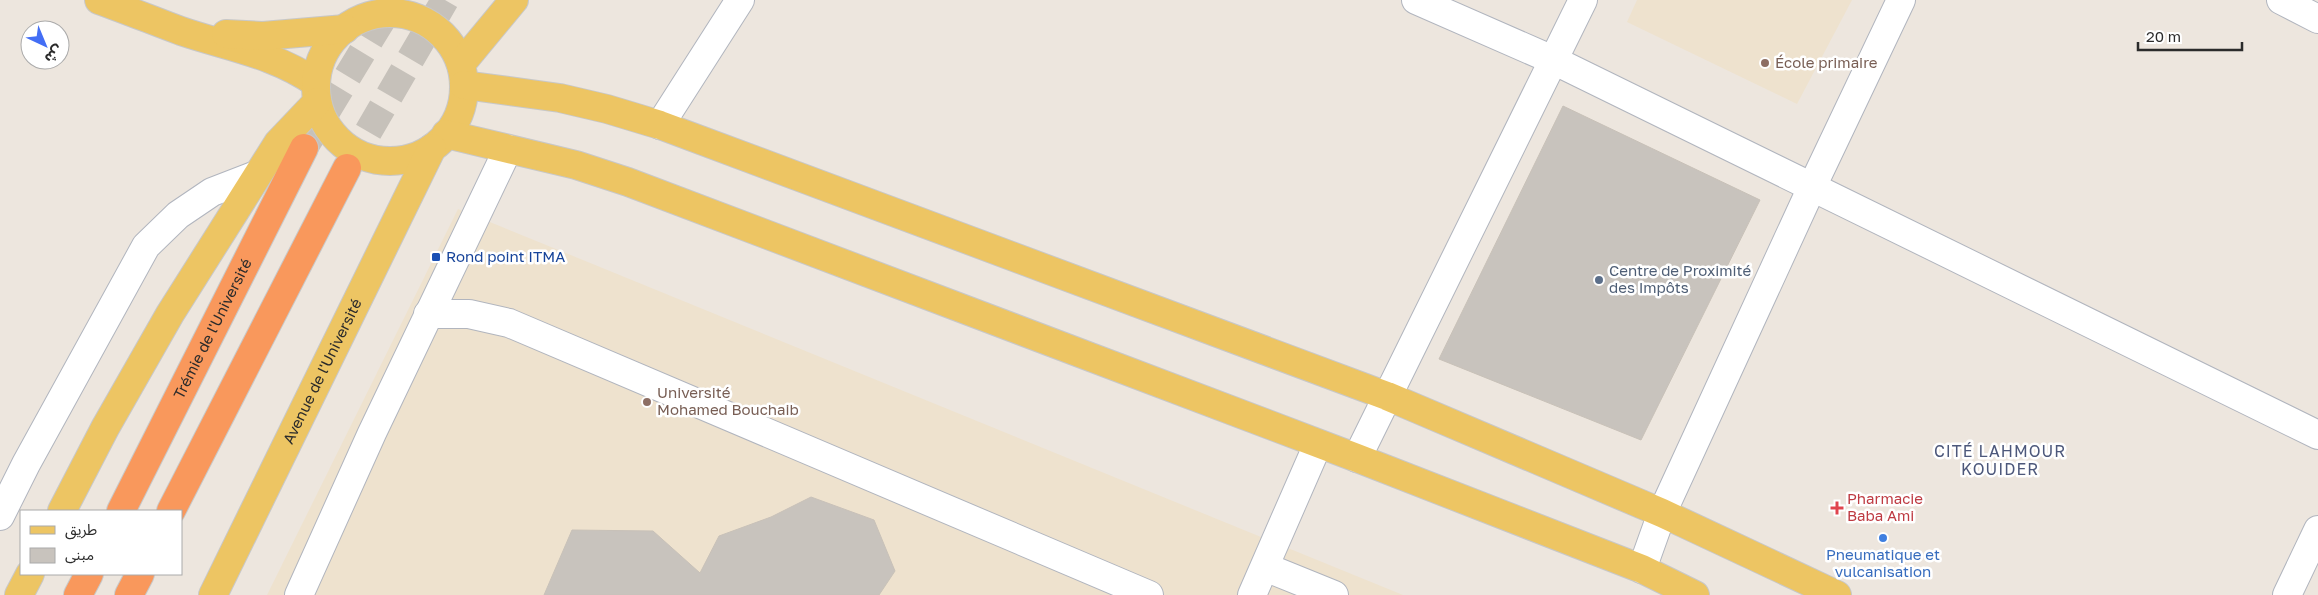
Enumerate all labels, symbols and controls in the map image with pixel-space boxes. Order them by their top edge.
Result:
north arrow [20,20,70,70]
scale bar [2138,20,2242,52]
text: 20 m [2146,27,2181,45]
text: ش [42,42,67,67]
place label: École primaire [1775,53,1878,71]
marker: École primaire [1759,57,1771,69]
place label: Rond point ITMA [446,247,565,265]
marker: Rond point ITMA [430,251,442,263]
street label: Trémie de l'Université [169,255,255,402]
place label: Centre de Proximité des Impôts [1609,261,1752,296]
marker: Centre de Proximité des Impôts [1593,274,1605,286]
street label: Avenue de l'Université [278,295,365,447]
place label: Université Mohamed Bouchaib [657,383,799,418]
marker: Université Mohamed Bouchaib [641,396,653,408]
district label: CITÉ LAHMOUR KOUIDER [1934,441,2066,479]
place label: Pharmacie Baba Ami [1847,489,1923,524]
marker: Pharmacie Baba Ami [1831,502,1843,514]
legend [20,510,182,575]
text: طريق [65,520,97,540]
marker: Pneumatique et vulcanisation [1877,532,1889,544]
text: مبنى [65,545,94,564]
place label: Pneumatique et vulcanisation [1826,545,1940,580]

